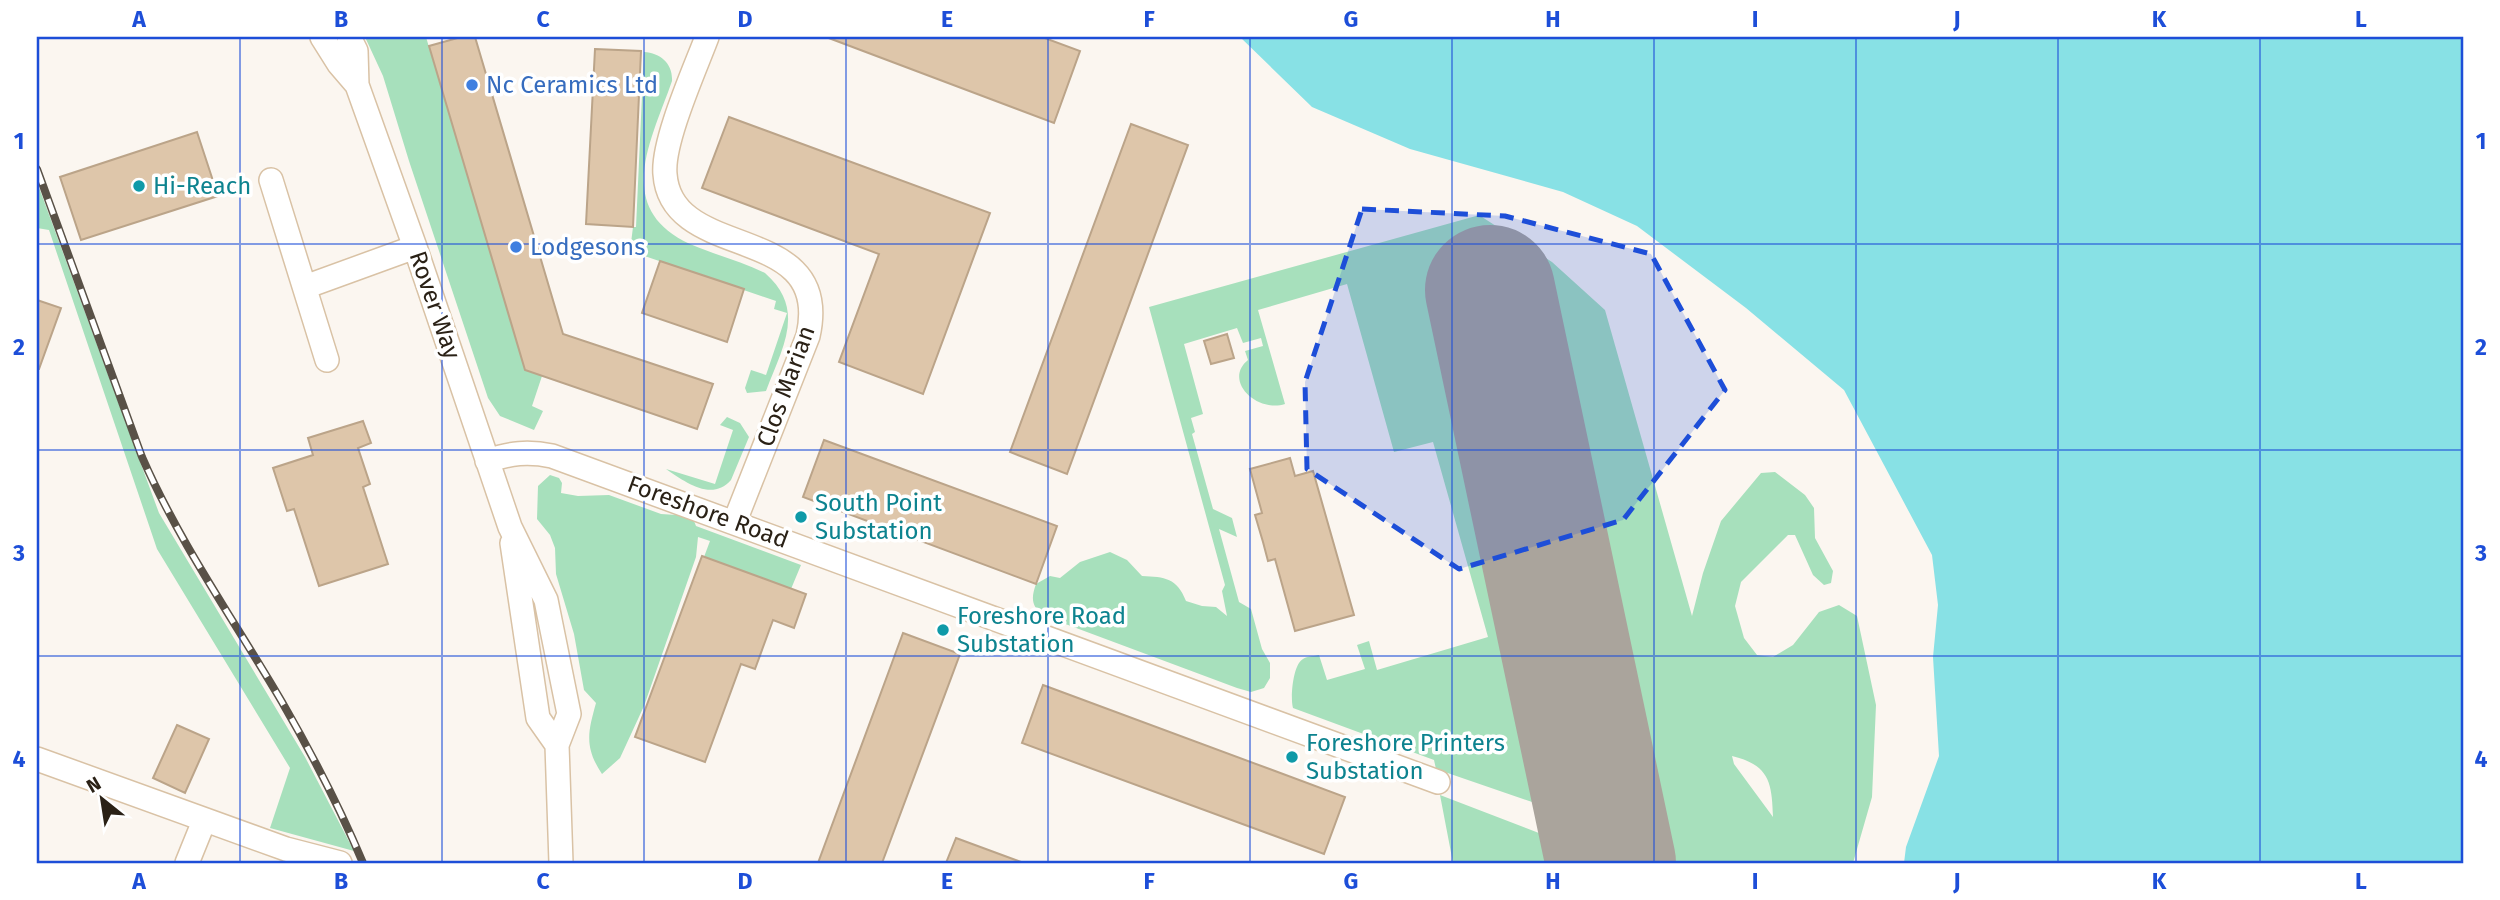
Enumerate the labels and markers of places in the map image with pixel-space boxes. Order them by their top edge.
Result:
place label: Nc Ceramics Ltd [486,71,658,99]
marker: Nc Ceramics Ltd [464,77,480,93]
place label: Hi-Reach [153,172,251,200]
marker: Hi-Reach [131,178,147,194]
place label: Lodgesons [530,233,645,261]
marker: Lodgesons [508,239,524,255]
place label: South Point Substation [815,489,942,545]
marker: South Point Substation [793,509,809,525]
place label: Foreshore Road Substation [957,602,1126,658]
marker: Foreshore Road Substation [935,622,951,638]
place label: Foreshore Printers Substation [1306,729,1505,785]
marker: Foreshore Printers Substation [1284,749,1300,765]

